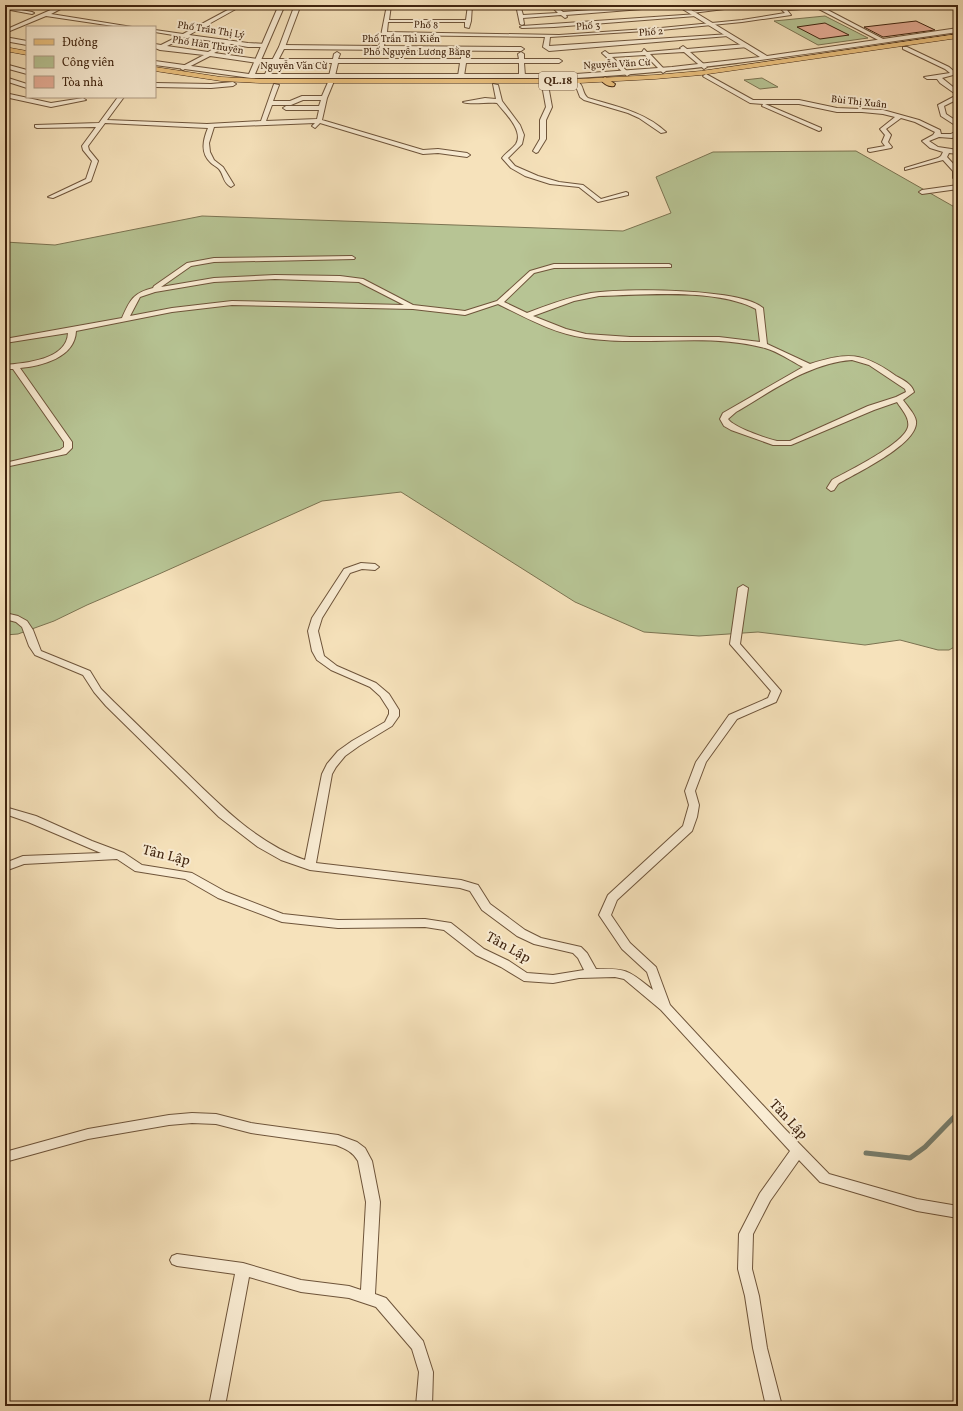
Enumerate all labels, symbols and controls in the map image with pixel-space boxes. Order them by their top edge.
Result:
street label: Phố Trần Thị Lý [176,18,246,42]
street label: Phố 8 [414,18,438,32]
street label: Phố 3 [575,18,601,34]
street label: Phố 2 [638,24,664,40]
legend [26,26,156,98]
street label: Phố Hàn Thuyên [171,32,245,58]
street label: Phố Trần Thì Kiến [362,32,440,46]
text: Đường [62,35,98,51]
street label: Phố Nguyễn Lương Bằng [363,45,471,59]
text: Công viên [62,55,114,71]
street label: Nguyễn Văn Cừ [583,55,651,73]
street label: Nguyễn Văn Cừ [260,59,328,73]
road number: QL.18 [539,72,577,90]
text: Tòa nhà [62,75,103,91]
street label: Bùi Thị Xuân [830,92,888,112]
street label: Tân Lập [140,841,192,871]
street label: Tân Lập [482,928,534,968]
street label: Tân Lập [764,1096,812,1144]

